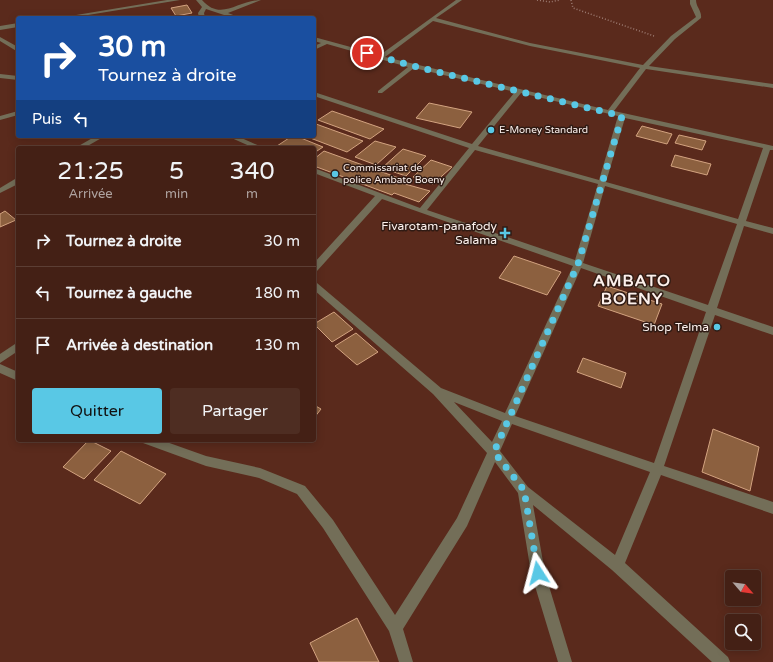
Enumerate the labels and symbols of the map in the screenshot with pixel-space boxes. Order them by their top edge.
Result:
pin [350,36,384,70]
place label: E-Money Standard [499,124,588,136]
marker: E-Money Standard [486,125,496,135]
place label: Commissariat de police Ambato Boeny [343,162,445,186]
marker: Commissariat de police Ambato Boeny [330,169,340,179]
place label: Fivarotam-panafody Salama [381,219,498,247]
marker: Fivarotam-panafody Salama [500,228,510,238]
district label: AMBATO BOENY [593,271,671,309]
place label: Shop Telma [642,320,709,334]
marker: Shop Telma [712,322,722,332]
position arrow [517,552,559,594]
north arrow [725,570,761,606]

